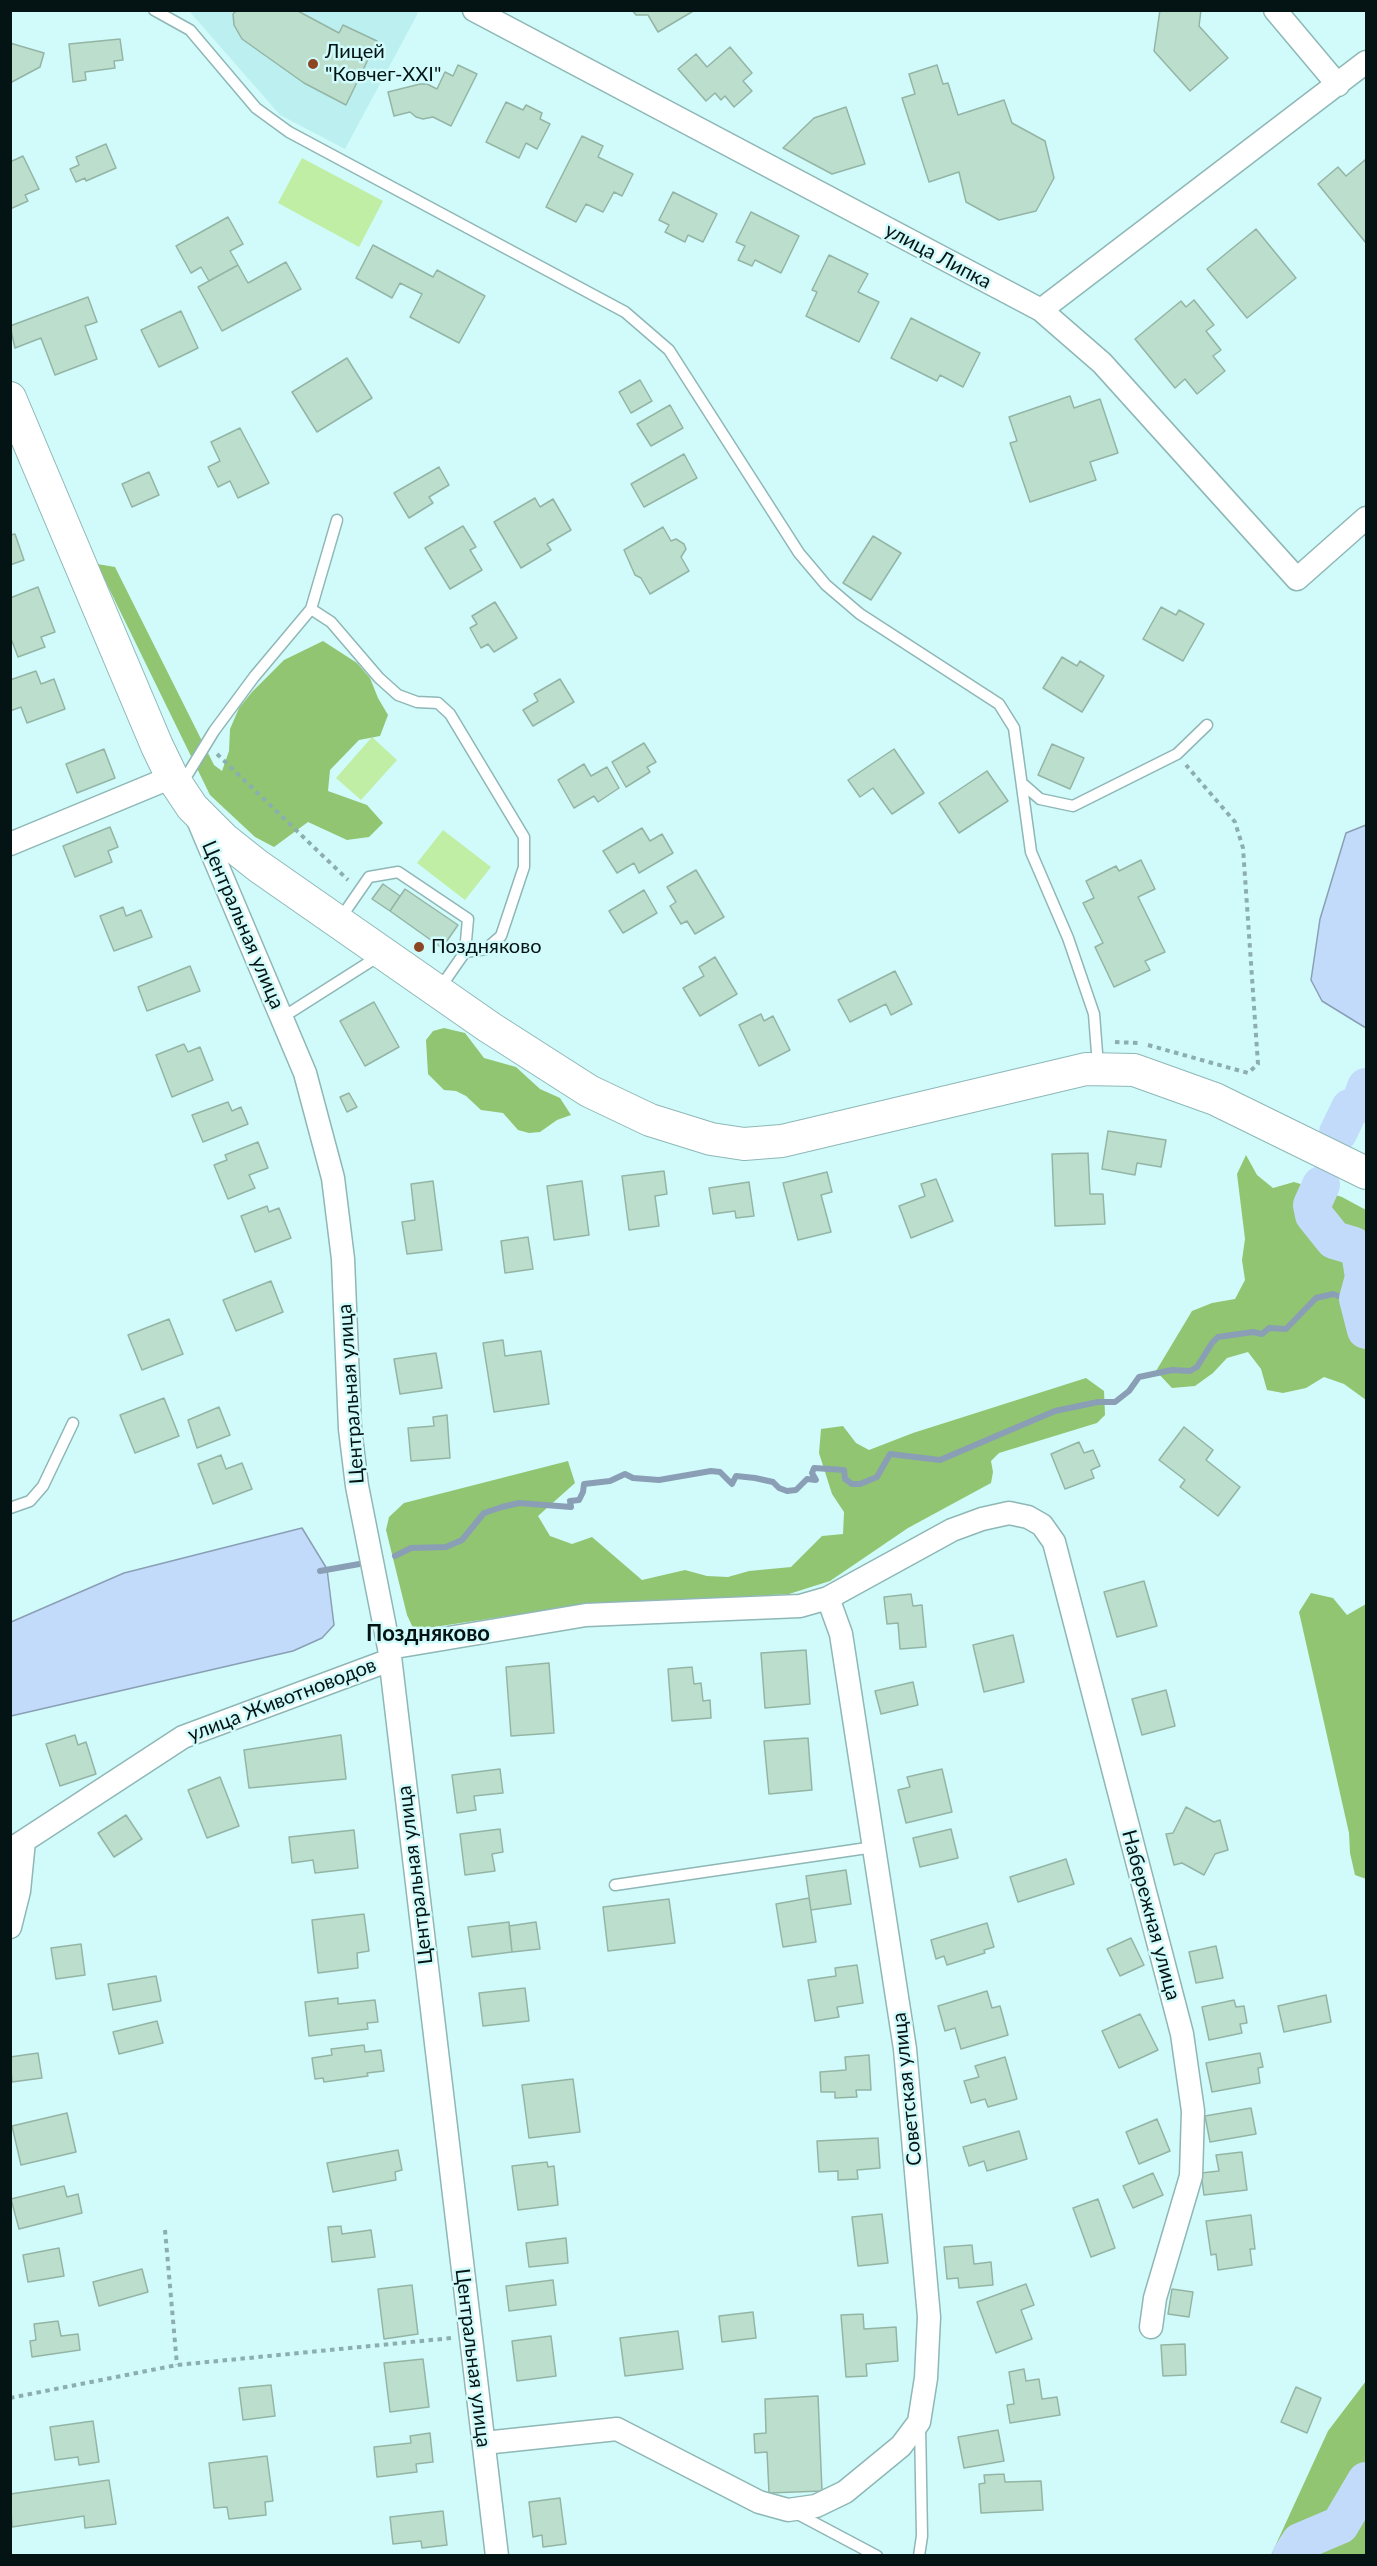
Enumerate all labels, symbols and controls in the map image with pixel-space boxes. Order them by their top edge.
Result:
place label: Лицей "Ковчег-XXI" [325,40,441,87]
marker: Лицей "Ковчег-XXI" [306,57,320,71]
street label: улица Липка [881,218,995,294]
street label: Центральная улица [197,837,289,1013]
place label: Поздняково [431,935,541,959]
marker: Поздняково [412,940,426,954]
street label: Центральная улица [333,1303,369,1485]
district label: Поздняково [366,1621,490,1647]
street label: улица Животноводов [184,1653,380,1747]
street label: Центральная улица [392,1784,438,1966]
street label: Набережная улица [1117,1827,1185,2003]
street label: Советская улица [887,2011,927,2167]
street label: Центральная улица [450,2267,496,2449]

